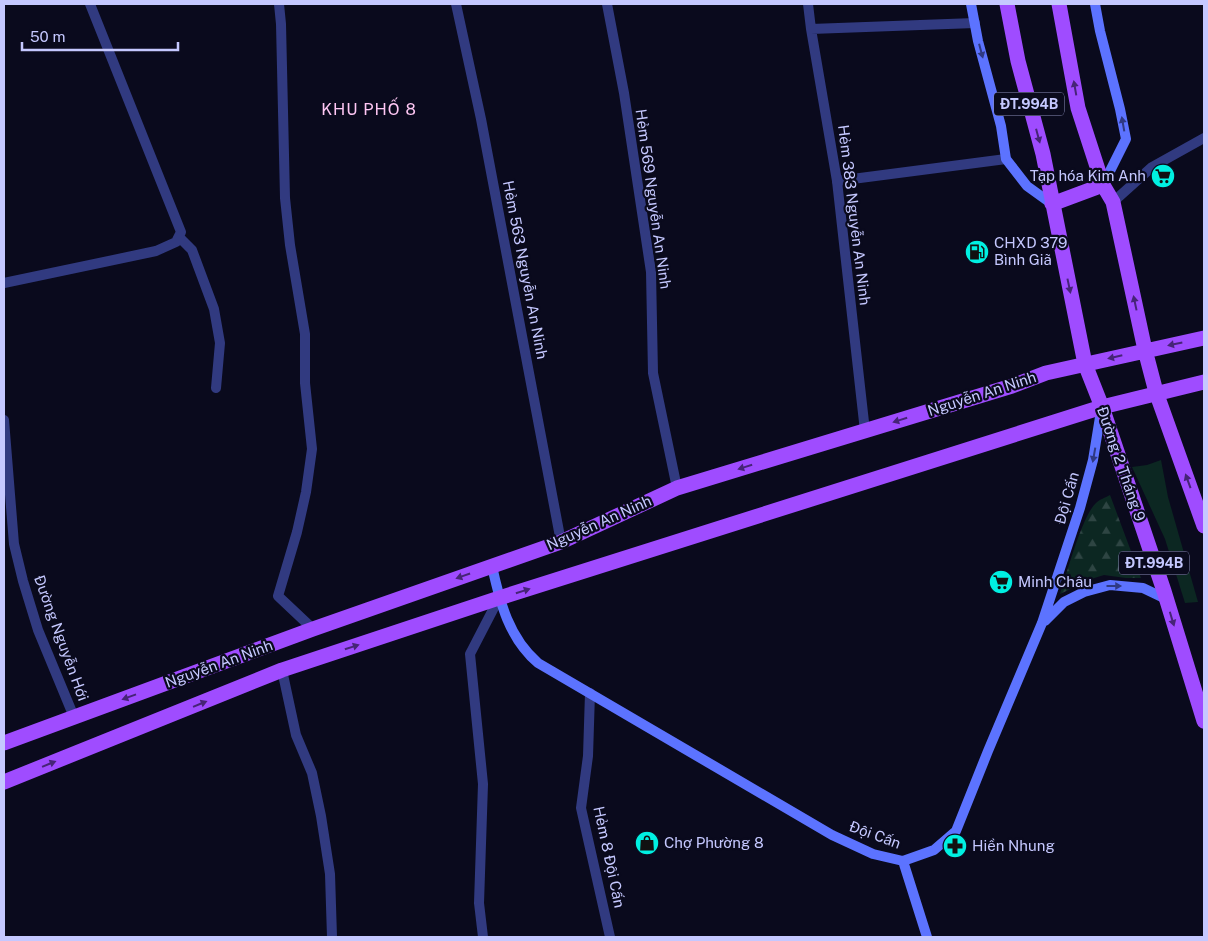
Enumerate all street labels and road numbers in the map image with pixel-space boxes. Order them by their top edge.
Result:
road number: ĐT.994B [994,92,1064,116]
street label: Hẻm 569 Nguyễn An Ninh [632,108,675,290]
street label: Hẻm 383 Nguyễn An Ninh [835,124,874,306]
street label: Hẻm 563 Nguyễn An Ninh [500,179,551,361]
street label: Nguyễn An Ninh [925,368,1038,419]
street label: Đường 2 Tháng 9 [1094,404,1149,523]
street label: Đội Cấn [1051,470,1082,526]
street label: Nguyễn An Ninh [544,492,654,553]
road number: ĐT.994B [1119,552,1189,574]
street label: Đường Nguyễn Hới [31,573,92,703]
street label: Nguyễn An Ninh [163,636,275,691]
street label: Hẻm 8 Đội Cấn [590,805,629,909]
street label: Đội Cấn [847,817,903,852]

